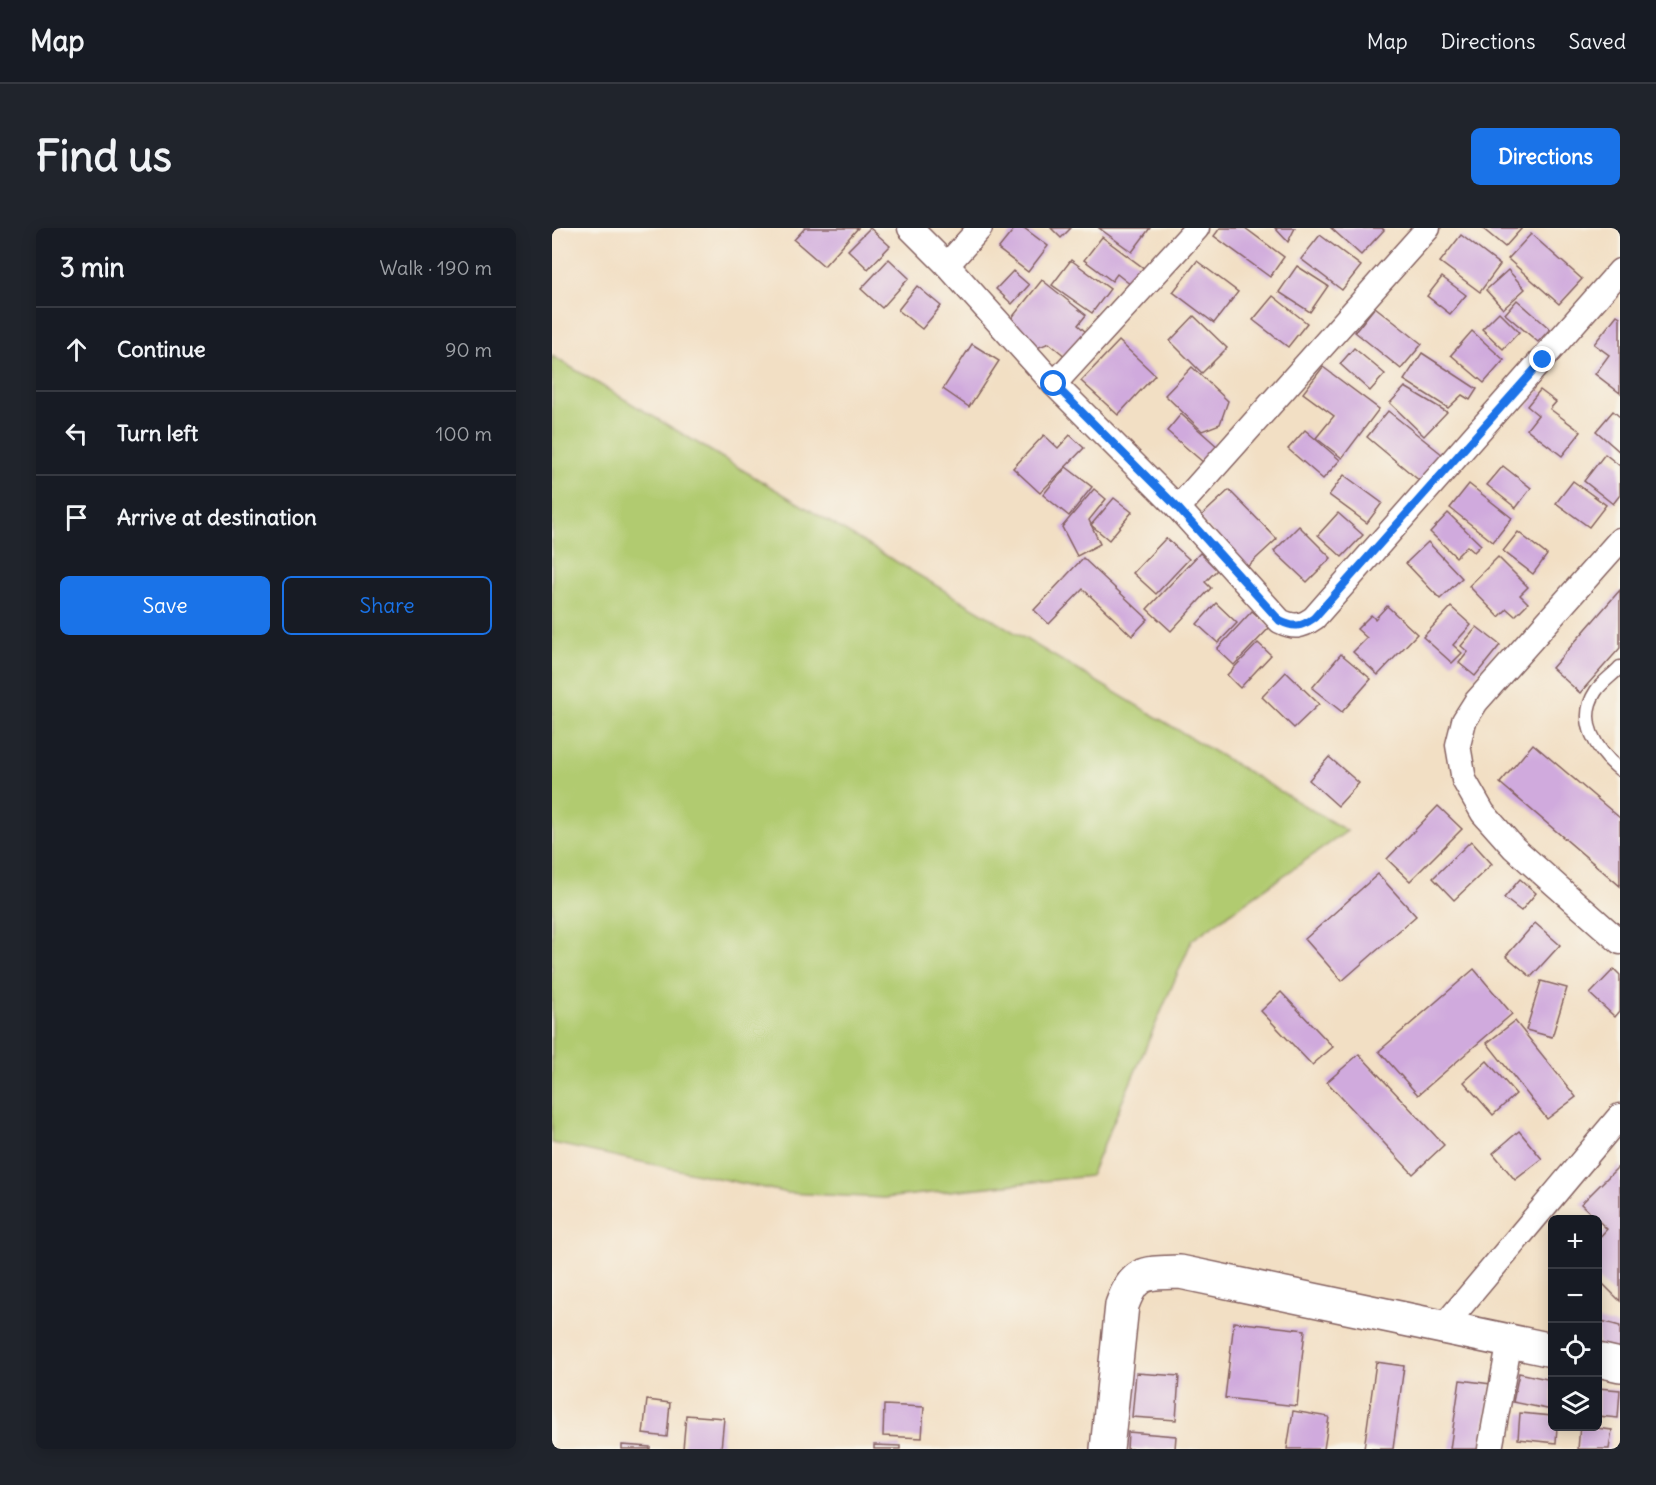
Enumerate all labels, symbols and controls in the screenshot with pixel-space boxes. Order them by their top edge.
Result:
text: Map [30,23,84,59]
text: Map [1367,28,1408,55]
text: Directions [1441,28,1535,55]
text: Saved [1568,28,1626,55]
button: Directions [1471,128,1620,185]
text: Find us [36,130,172,182]
text: 3 min [60,251,125,284]
text: Walk · 190 m [380,255,492,280]
icon: ahead [60,333,93,366]
text: Continue [117,335,206,363]
text: 90 m [445,337,492,362]
route end [1529,346,1555,372]
route start [1040,370,1066,396]
icon: left [60,417,93,450]
text: Turn left [117,419,198,447]
text: 100 m [435,421,492,446]
icon: arrive [60,501,93,534]
text: Arrive at destination [117,503,317,531]
button: Save [60,576,270,635]
button: Share [282,576,492,635]
map controls [1548,1215,1602,1431]
button: + [1548,1215,1602,1269]
button: − [1548,1269,1602,1323]
button: locate [1548,1323,1602,1377]
button: layers [1548,1377,1602,1431]

